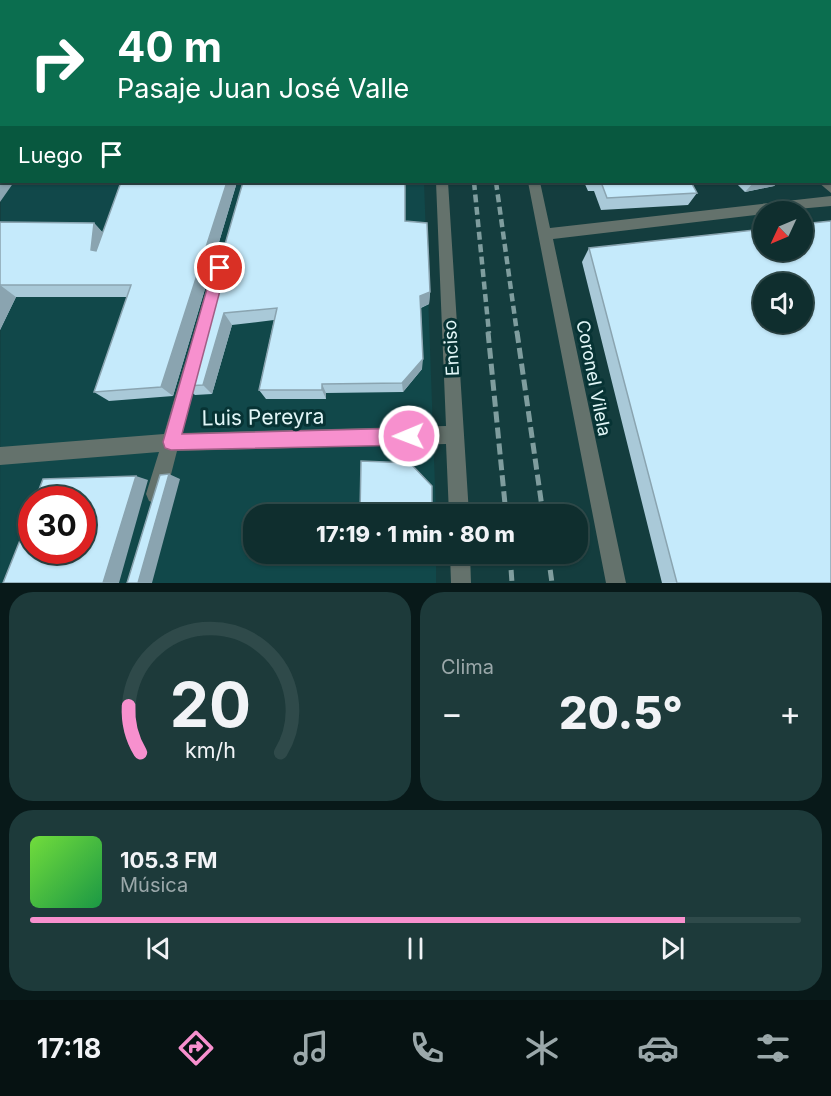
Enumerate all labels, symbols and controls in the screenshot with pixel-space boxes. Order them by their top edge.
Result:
text: 40 m [117,21,222,72]
icon: right [18,24,96,102]
text: Pasaje Juan José Valle [117,72,409,105]
icon: arrive [95,138,128,171]
text: Luego [18,142,83,168]
north arrow [753,201,813,261]
map controls [753,201,813,333]
pin [194,242,245,293]
icon: arrive [203,251,236,284]
button: sound [753,273,813,333]
street label: Coronel Vilela [572,318,616,438]
street label: Enciso [439,319,463,377]
street label: Luis Pereyra [201,403,325,431]
position arrow [377,404,441,468]
speed limit sign: 30 [18,486,96,564]
text: 17:19 · 1 min · 80 m [316,521,515,547]
text: Clima [441,655,494,679]
text: 20 [169,667,251,742]
text: 20.5° [559,685,683,740]
text: − [441,693,463,733]
text: + [779,693,801,733]
text: km/h [185,738,235,764]
text: 105.3 FM [120,847,218,873]
text: Música [120,873,188,897]
icon: previous [142,932,175,965]
icon: pause [399,932,432,965]
icon: next [656,932,689,965]
icon: directions [175,1027,217,1069]
icon: music [290,1027,332,1069]
icon: phone [406,1027,448,1069]
icon: climate [521,1027,563,1069]
icon: car [637,1027,679,1069]
icon: filters [752,1027,794,1069]
text: 17:18 [37,1032,101,1065]

